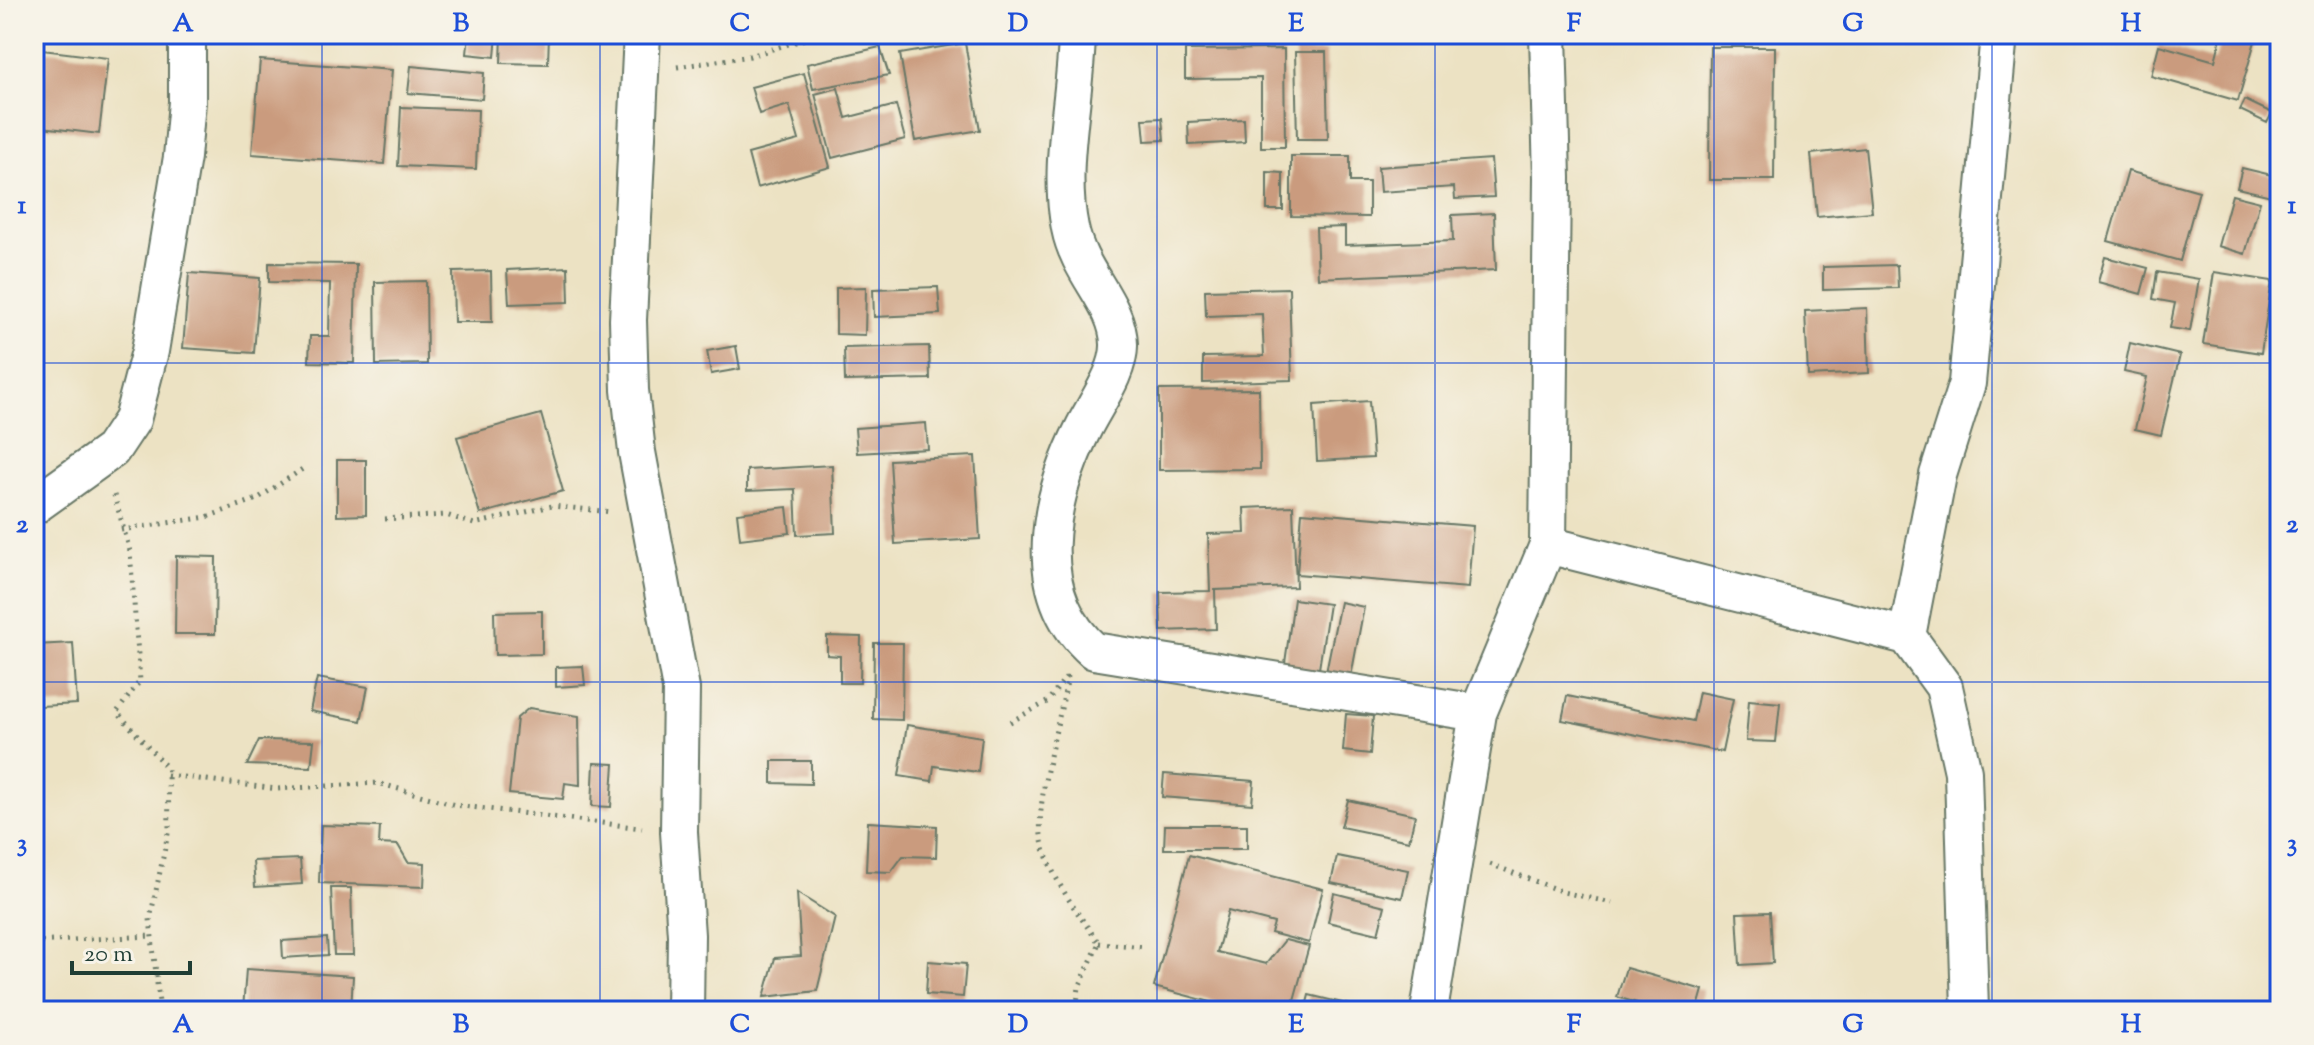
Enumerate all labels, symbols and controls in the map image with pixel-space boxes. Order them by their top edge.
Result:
text: A [172,6,194,43]
text: B [453,6,470,43]
text: C [730,6,750,43]
text: D [1008,6,1028,43]
text: E [1288,6,1304,43]
text: F [1567,6,1582,43]
text: G [1842,6,1864,43]
text: H [2121,6,2142,43]
text: 1 [18,188,27,225]
text: 1 [2288,188,2297,225]
text: 2 [16,507,29,544]
text: 2 [2286,507,2299,544]
text: 3 [17,826,27,863]
text: 3 [2287,826,2297,863]
scale bar [72,925,190,975]
text: 20 m [84,938,133,972]
text: A [172,1007,194,1044]
text: B [453,1007,470,1044]
text: C [730,1007,750,1044]
text: D [1008,1007,1028,1044]
text: E [1288,1007,1304,1044]
text: F [1567,1007,1582,1044]
text: G [1842,1007,1864,1044]
text: H [2121,1007,2142,1044]

